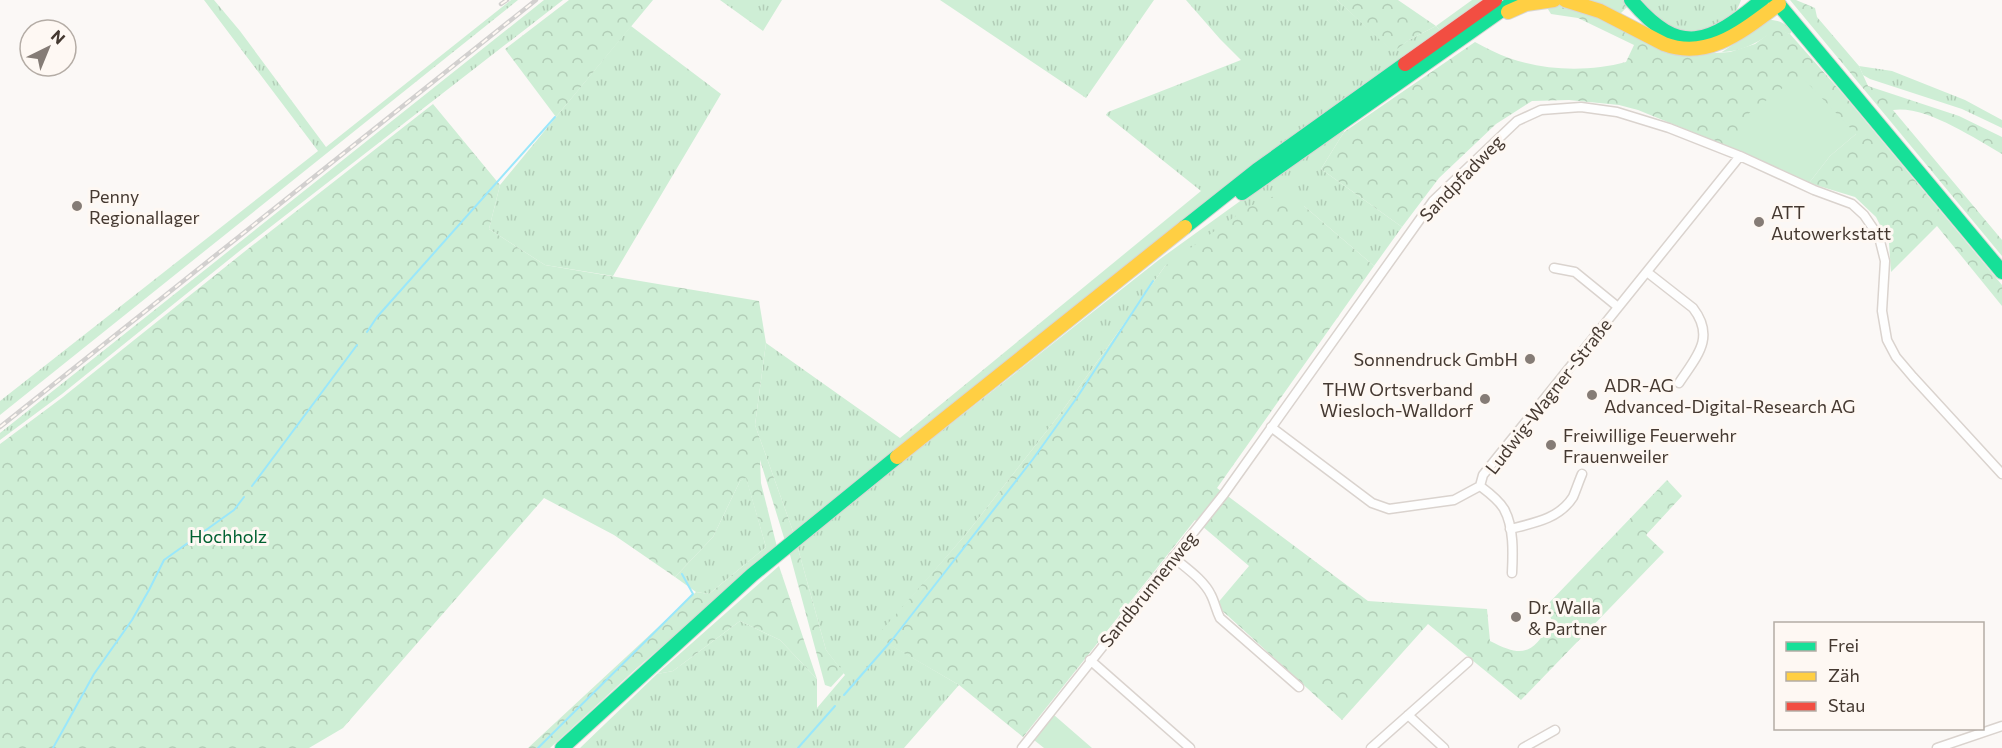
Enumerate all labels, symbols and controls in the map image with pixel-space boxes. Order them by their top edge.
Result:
north arrow [18,18,78,78]
text: N [48,26,69,48]
street label: Sandpfadweg [1414,130,1508,226]
place label: Penny Regionallager [89,185,200,228]
marker: Penny Regionallager [70,199,84,213]
place label: ATT Autowerkstatt [1771,201,1891,244]
marker: ATT Autowerkstatt [1752,215,1766,229]
street label: Ludwig-Wagner-Straße [1480,314,1616,478]
place label: Sonnendruck GmbH [1353,348,1518,370]
marker: Sonnendruck GmbH [1523,352,1537,366]
place label: ADR-AG Advanced-Digital-Research AG [1604,374,1856,417]
place label: THW Ortsverband Wiesloch-Walldorf [1320,378,1474,421]
marker: ADR-AG Advanced-Digital-Research AG [1585,388,1599,402]
marker: THW Ortsverband Wiesloch-Walldorf [1478,392,1492,406]
place label: Freiwillige Feuerwehr Frauenweiler [1563,424,1737,467]
marker: Freiwillige Feuerwehr Frauenweiler [1544,438,1558,452]
park label: Hochholz [189,525,267,547]
street label: Sandbrunnenweg [1095,527,1201,651]
place label: Dr. Walla & Partner [1528,596,1607,639]
marker: Dr. Walla & Partner [1509,610,1523,624]
legend [1774,622,1984,730]
text: Frei [1828,634,1859,656]
text: Zäh [1828,664,1860,686]
text: Stau [1828,694,1865,716]

